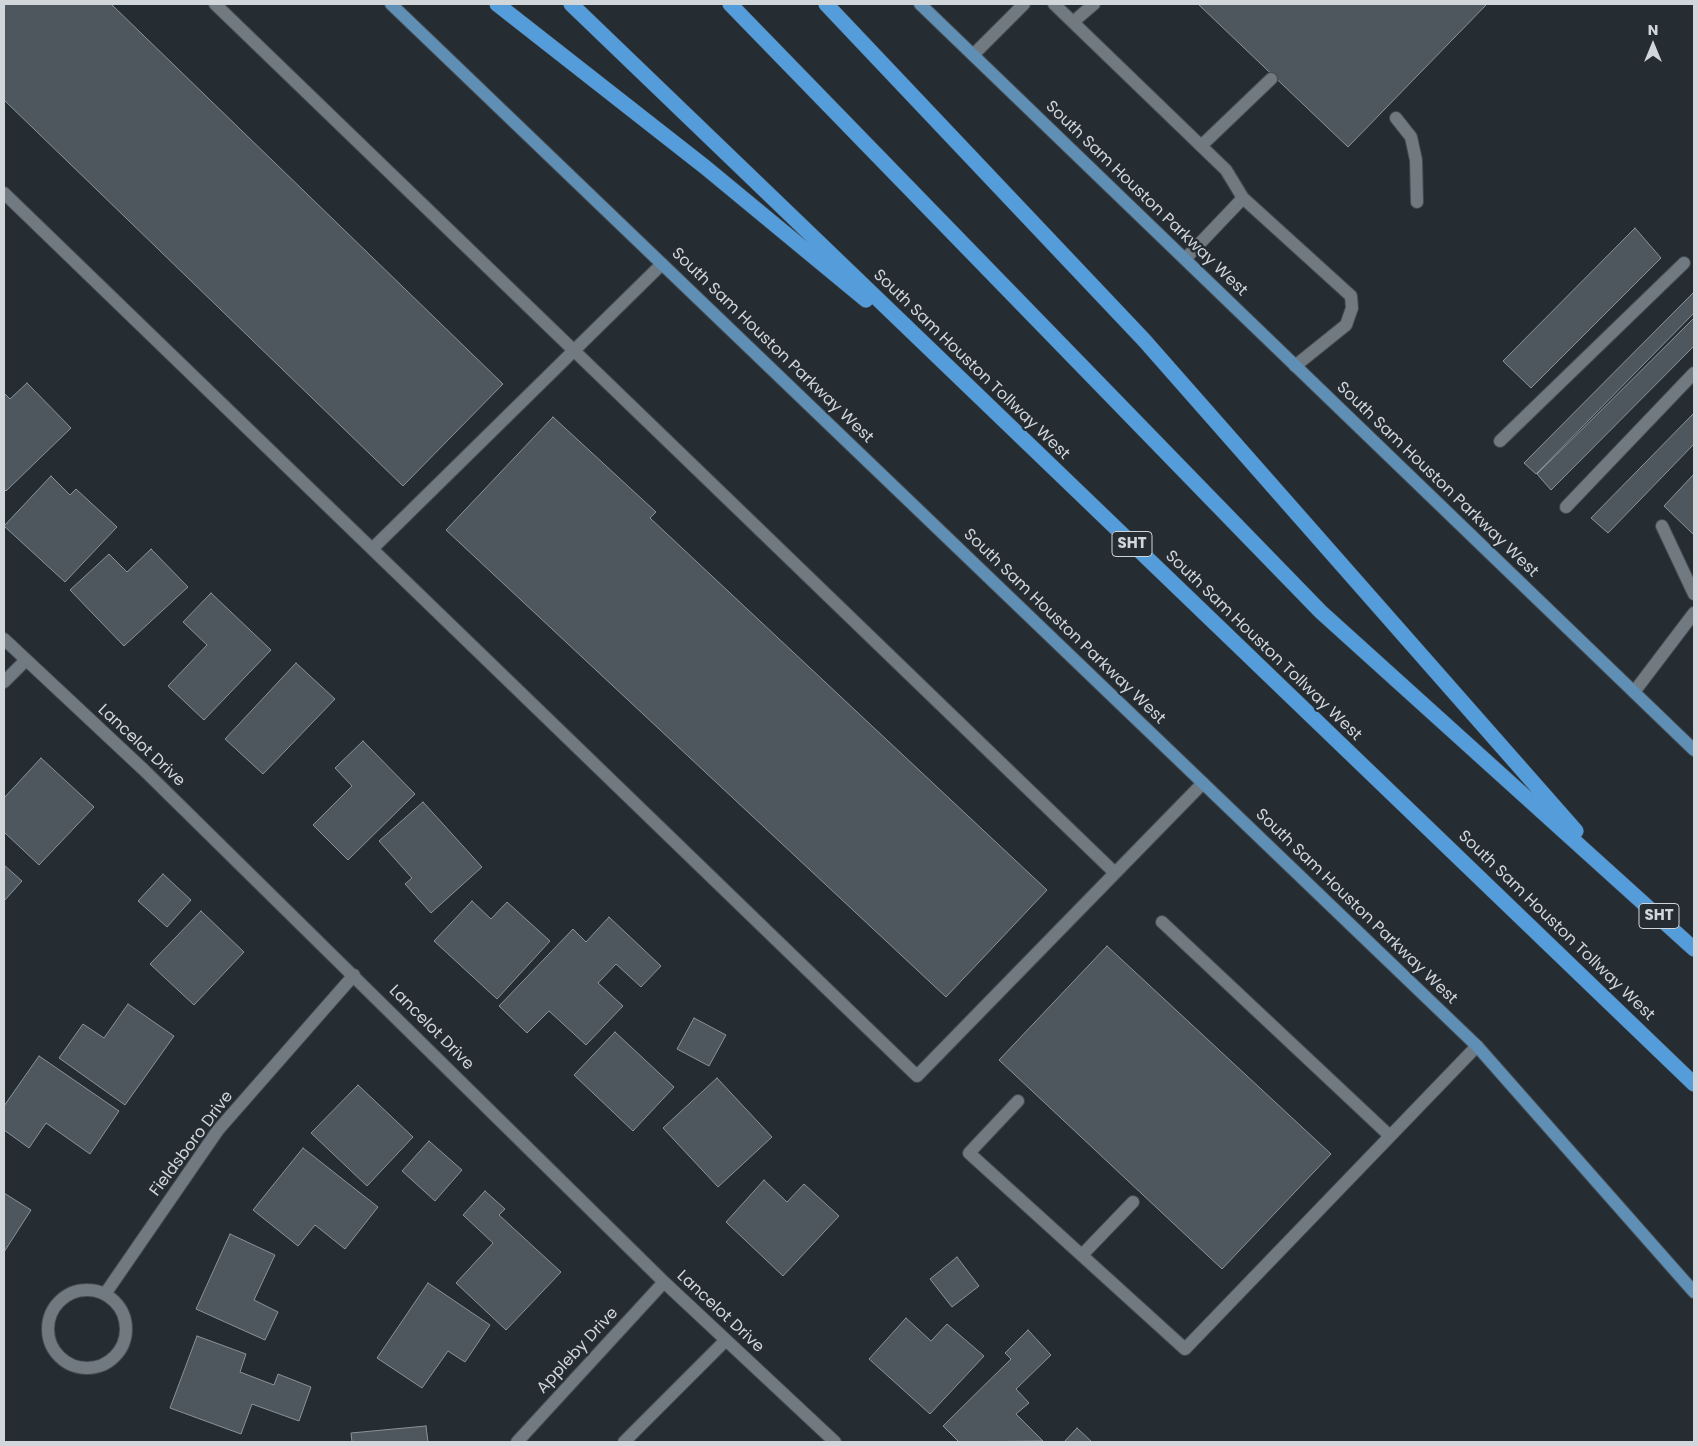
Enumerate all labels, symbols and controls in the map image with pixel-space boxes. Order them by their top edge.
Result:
north arrow [1628,20,1678,70]
text: N [1648,20,1658,40]
street label: South Sam Houston Parkway West [1041,97,1251,301]
street label: South Sam Houston Parkway West [667,244,877,448]
street label: South Sam Houston Tollway West [869,266,1073,464]
street label: South Sam Houston Parkway West [1332,378,1542,582]
street label: South Sam Houston Parkway West [959,525,1169,729]
road number: SHT [1112,532,1152,556]
street label: South Sam Houston Tollway West [1161,547,1365,745]
street label: Lancelot Drive [94,701,188,791]
street label: South Sam Houston Parkway West [1251,805,1461,1009]
street label: South Sam Houston Tollway West [1454,827,1658,1025]
road number: SHT [1639,904,1679,928]
street label: Lancelot Drive [385,982,477,1074]
street label: Fieldsboro Drive [146,1088,238,1200]
street label: Lancelot Drive [673,1267,767,1357]
street label: Appleby Drive [533,1304,623,1398]

